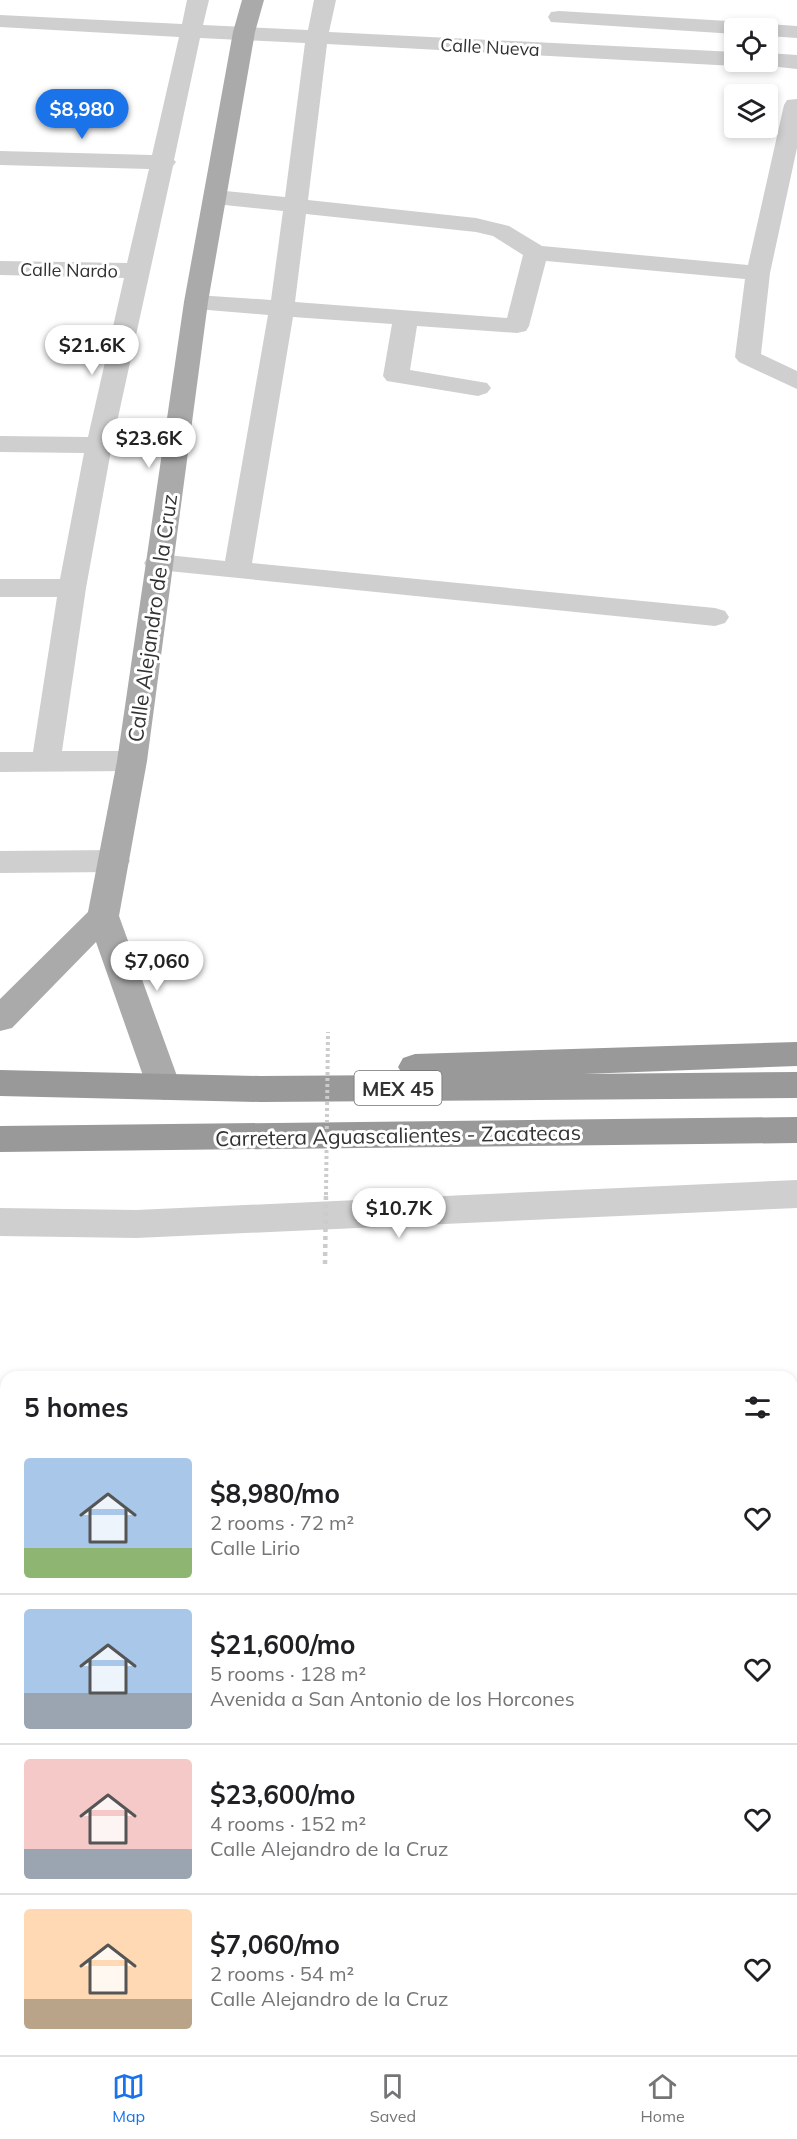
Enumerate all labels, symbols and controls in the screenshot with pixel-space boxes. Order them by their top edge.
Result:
map controls [724,18,778,138]
button: locate [724,18,778,72]
street label: Calle Nueva [440,33,540,61]
button: layers [724,84,778,138]
pin: $8,980 [33,89,131,140]
text: $8,980 [50,96,114,121]
street label: Calle Nardo [20,258,118,282]
pin: $21.6K [43,325,141,376]
text: $21.6K [59,332,125,357]
pin: $23.6K [100,418,198,469]
text: $23.6K [116,425,182,450]
street label: Calle Alejandro de la Cruz [122,492,182,744]
pin: $7,060 [108,941,206,992]
text: $7,060 [125,948,189,973]
road number: MEX 45 [354,1071,442,1105]
street label: Carretera Aguascalientes - Zacatecas [215,1119,581,1151]
pin: $10.7K [350,1188,448,1239]
text: $10.7K [366,1195,432,1220]
text: 5 homes [24,1391,128,1424]
icon: filters [741,1391,774,1424]
text: $8,980/mo [210,1477,340,1510]
icon: home [72,1482,144,1554]
icon: heart [741,1502,774,1535]
text: 2 rooms · 72 m² [210,1510,354,1535]
text: Calle Lirio [210,1535,300,1560]
text: $21,600/mo [210,1628,355,1661]
icon: home [72,1633,144,1705]
icon: heart [741,1653,774,1686]
text: 5 rooms · 128 m² [210,1661,366,1686]
text: Avenida a San Antonio de los Horcones [210,1686,575,1711]
text: $23,600/mo [210,1778,355,1811]
icon: home [72,1783,144,1855]
icon: heart [741,1803,774,1836]
text: 4 rooms · 152 m² [210,1811,366,1836]
text: Calle Alejandro de la Cruz [210,1836,449,1861]
text: $7,060/mo [210,1928,340,1961]
icon: home [72,1933,144,2005]
icon: heart [741,1953,774,1986]
text: 2 rooms · 54 m² [210,1961,354,1986]
text: Calle Alejandro de la Cruz [210,1986,449,2011]
tab: Map [112,2070,145,2126]
tab: Saved [370,2070,416,2126]
tab: Home [641,2070,685,2126]

